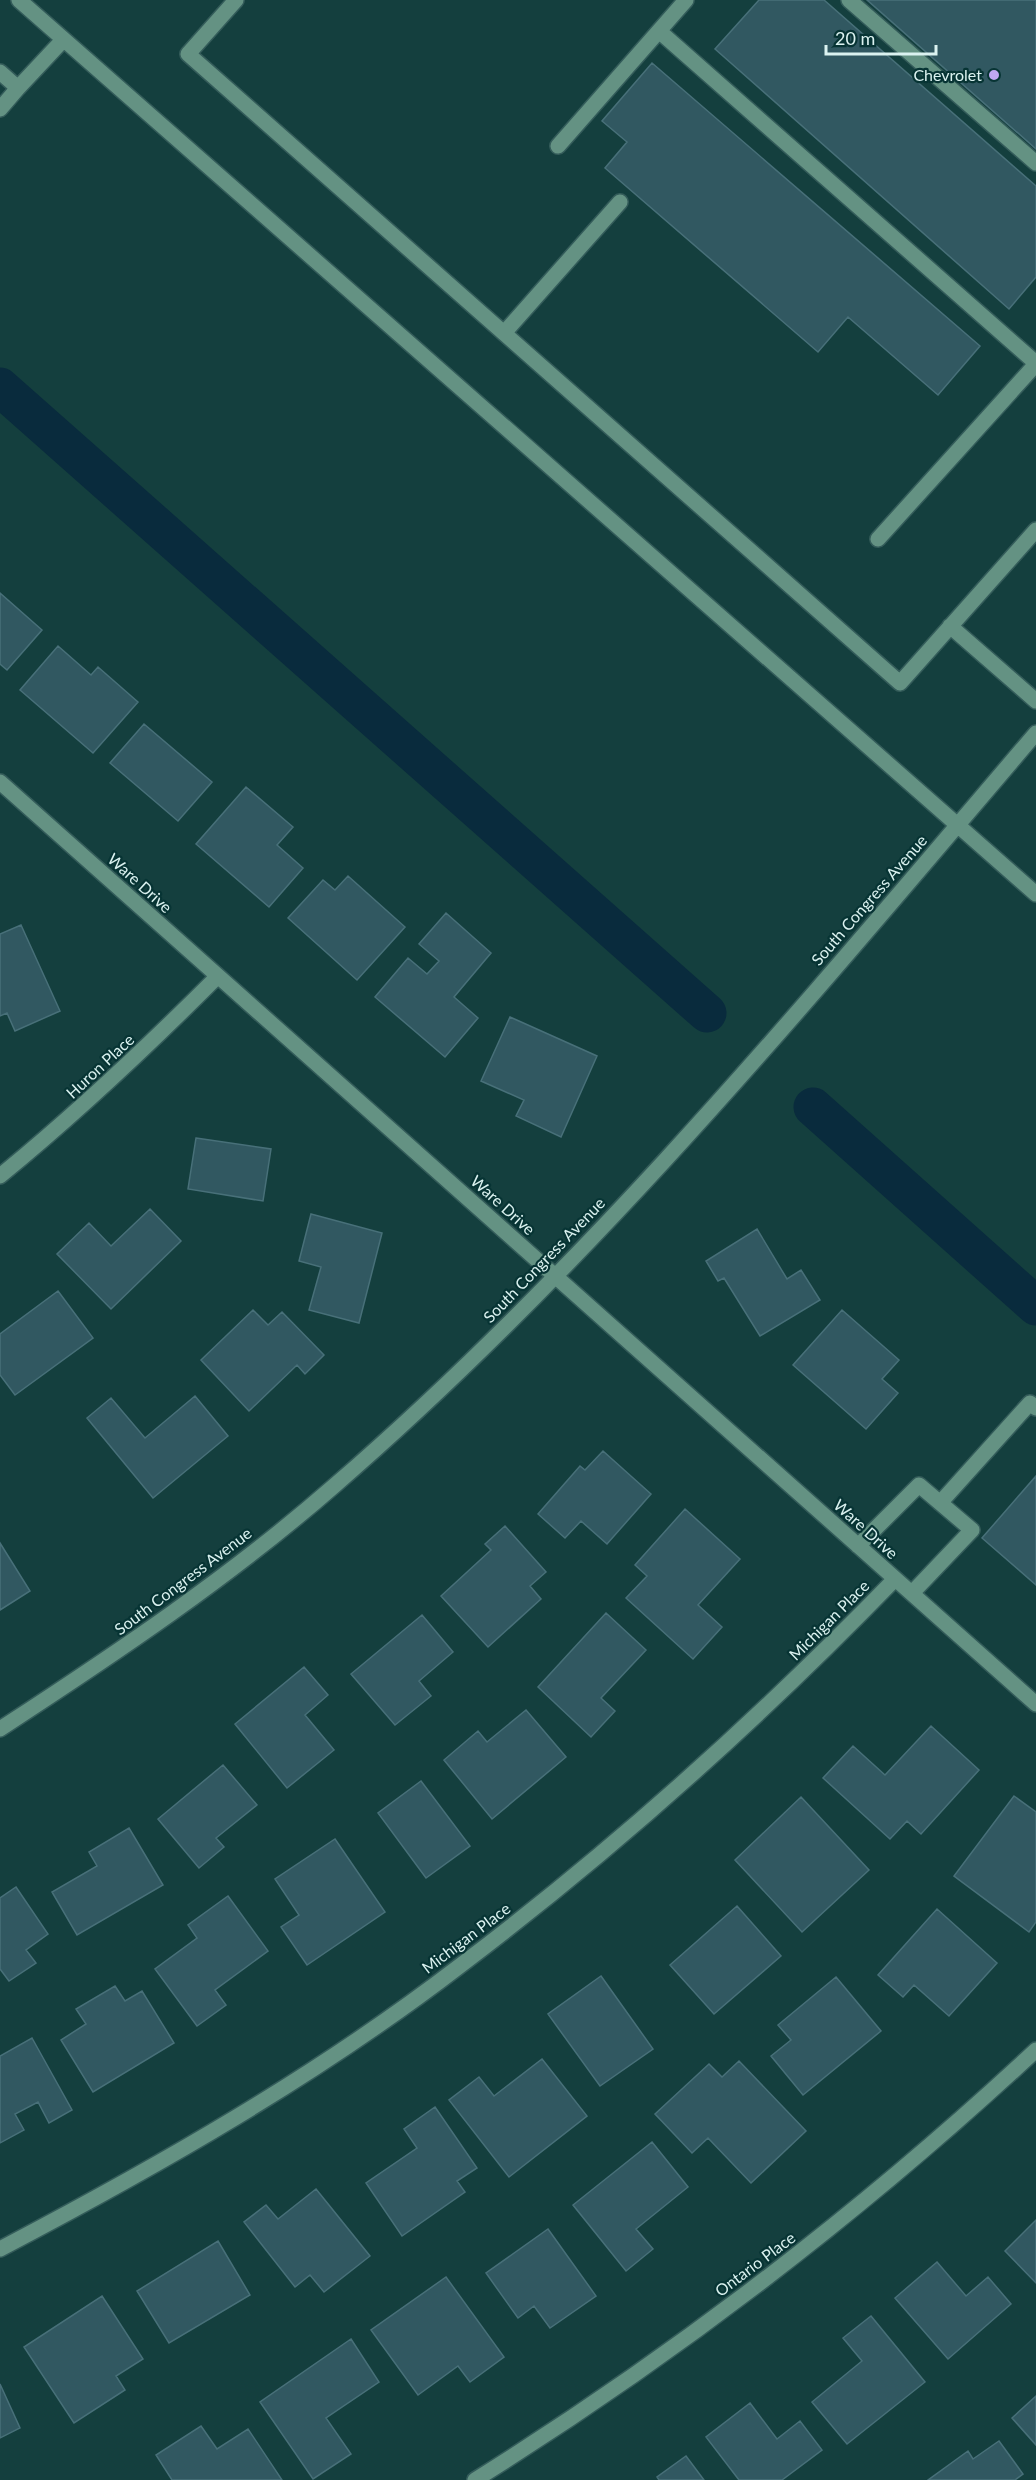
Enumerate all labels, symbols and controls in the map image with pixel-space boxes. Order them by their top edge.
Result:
scale bar [826,18,936,56]
text: 20 m [835,27,875,49]
place label: Chevrolet [913,65,982,84]
marker: Chevrolet [987,68,1001,82]
street label: South Congress Avenue [807,831,930,969]
street label: Ware Drive [104,849,176,916]
street label: Huron Place [62,1029,138,1102]
street label: Ware Drive [467,1171,539,1238]
street label: South Congress Avenue [479,1193,608,1326]
street label: Ware Drive [830,1495,902,1562]
street label: South Congress Avenue [110,1523,255,1638]
street label: Michigan Place [785,1576,873,1664]
street label: Michigan Place [418,1898,514,1977]
street label: Ontario Place [711,2227,798,2300]

